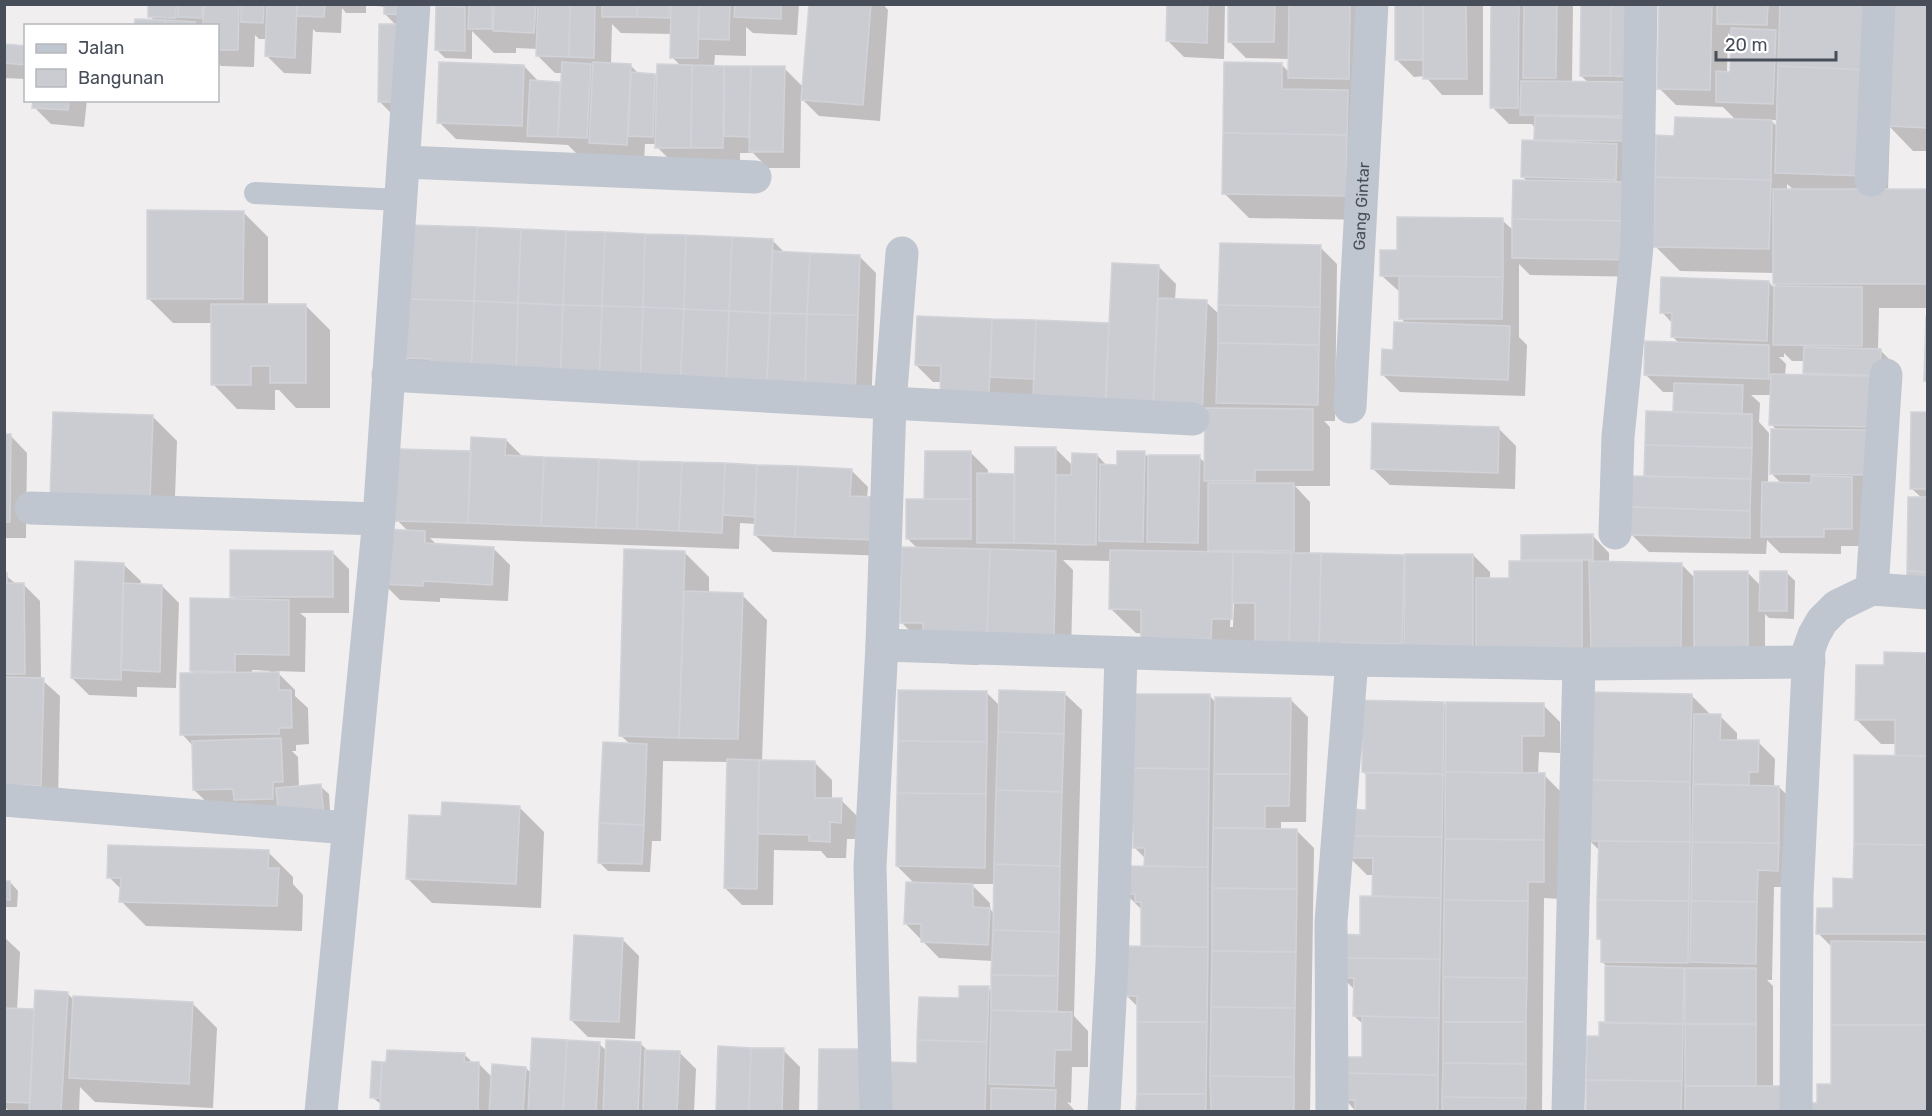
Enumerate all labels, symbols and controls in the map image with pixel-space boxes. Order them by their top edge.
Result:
legend [24,24,219,102]
scale bar [1716,24,1836,62]
text: 20 m [1725,34,1767,56]
text: Jalan [78,37,125,59]
text: Bangunan [78,67,164,89]
street label: Gang Gintar [1349,162,1373,251]

